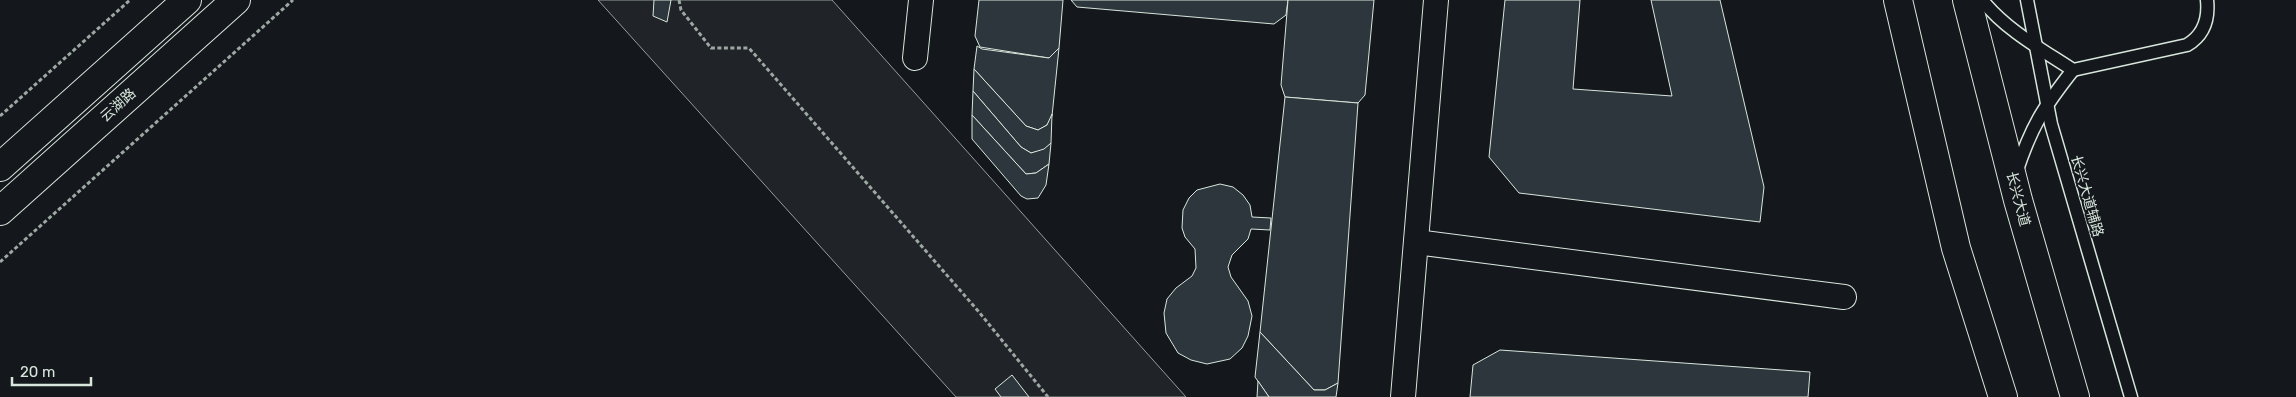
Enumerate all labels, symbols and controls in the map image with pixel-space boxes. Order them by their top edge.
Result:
street label: 云湖路 [97,85,139,125]
street label: 长兴大道辅路 [2067,153,2107,239]
street label: 长兴大道 [2003,170,2033,228]
scale bar [12,354,91,386]
text: 20 m [20,363,55,381]

